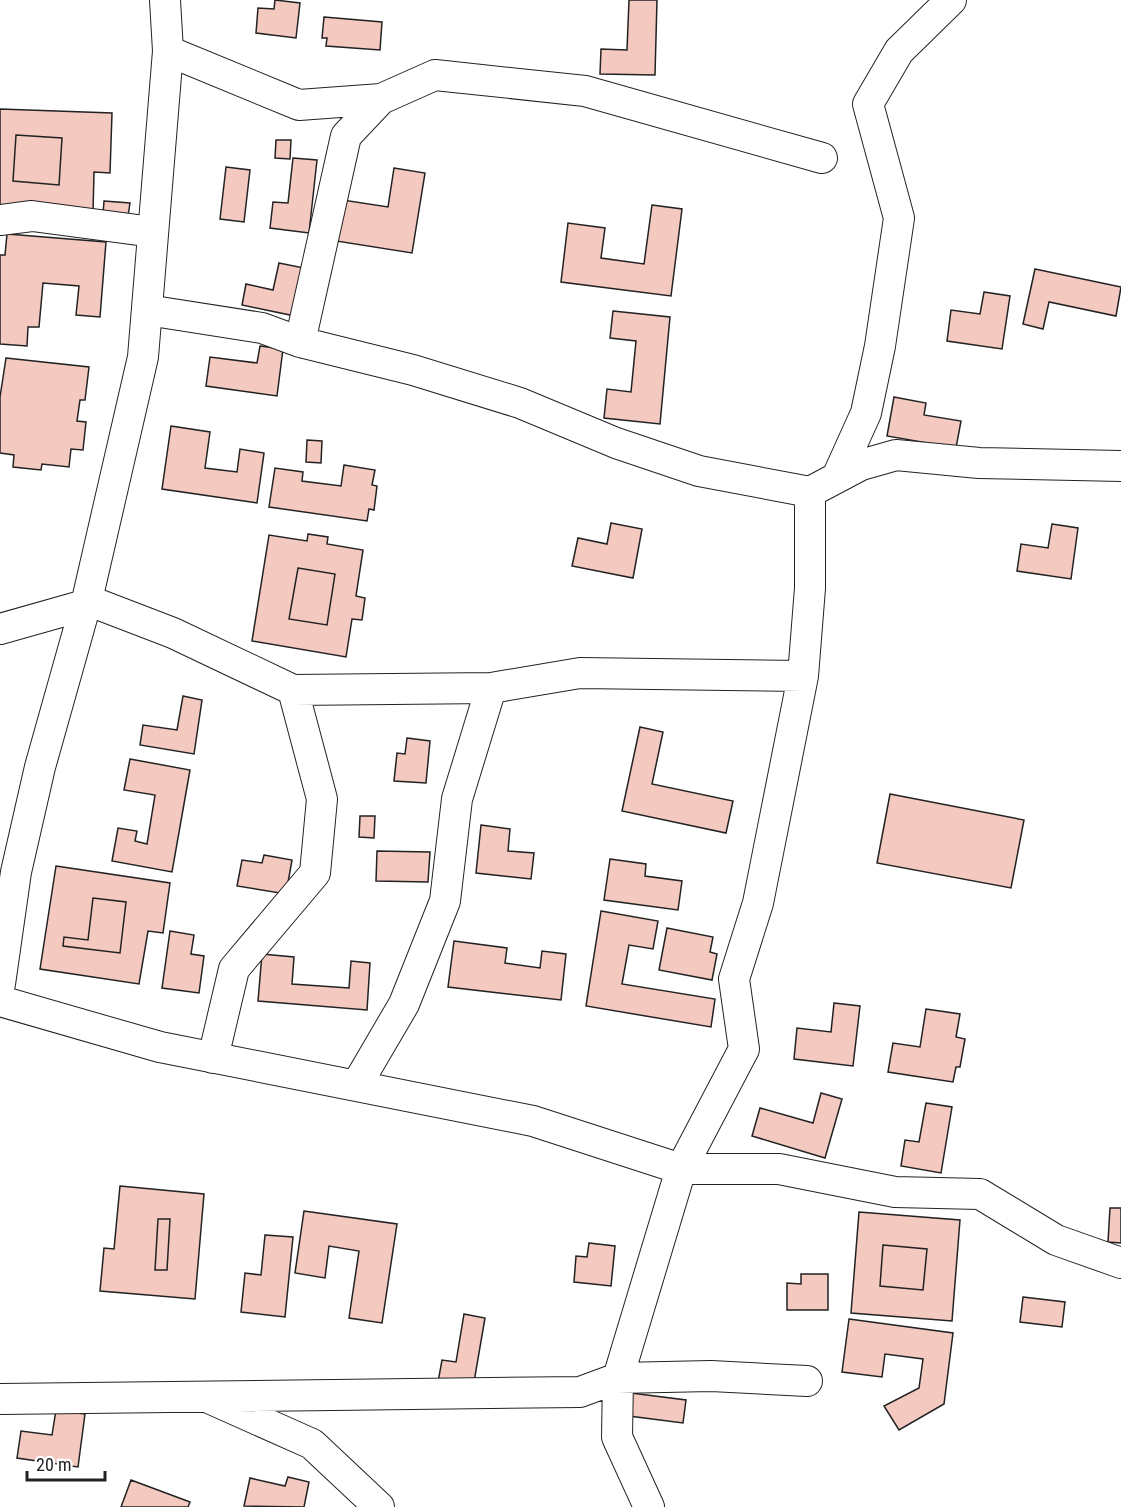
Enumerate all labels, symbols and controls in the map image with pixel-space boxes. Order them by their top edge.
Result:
scale bar [27,1444,105,1482]
text: 20 m [36,1454,71,1475]

